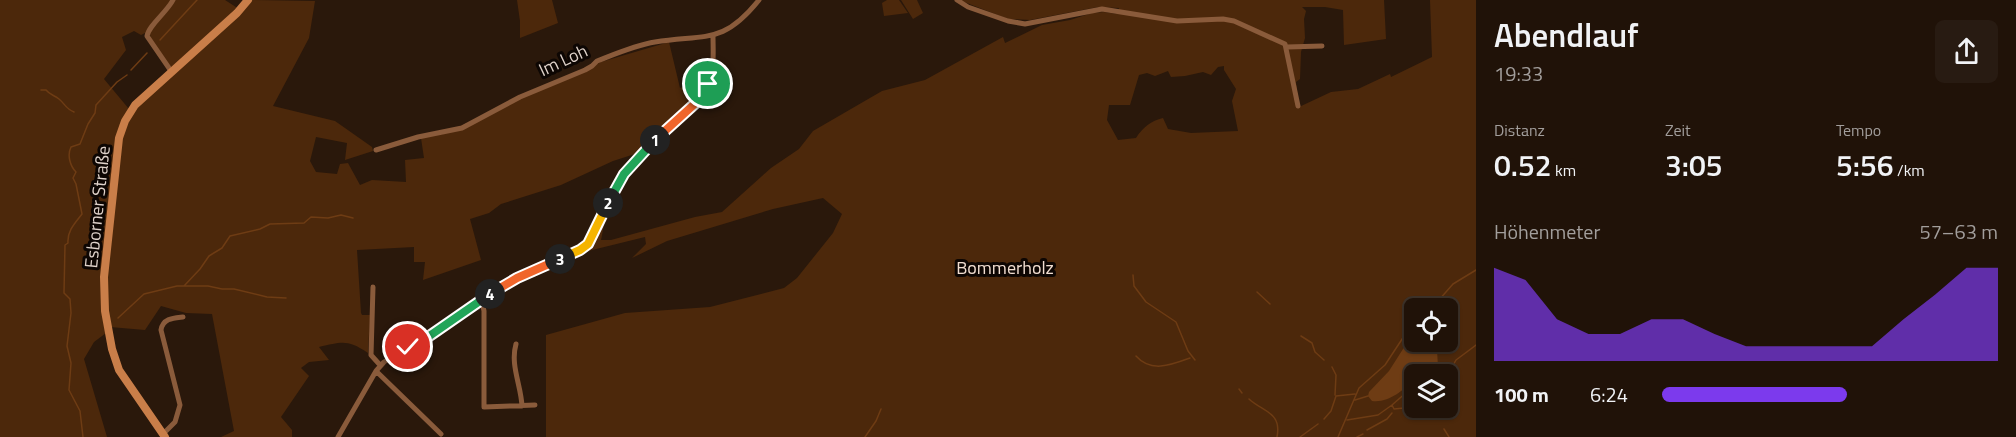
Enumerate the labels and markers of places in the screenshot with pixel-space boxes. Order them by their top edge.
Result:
pin [682,58,733,109]
pin: 1 [640,125,670,155]
pin: 2 [593,188,623,218]
pin: 3 [545,244,575,274]
pin: 4 [475,279,505,309]
pin [382,321,433,372]

